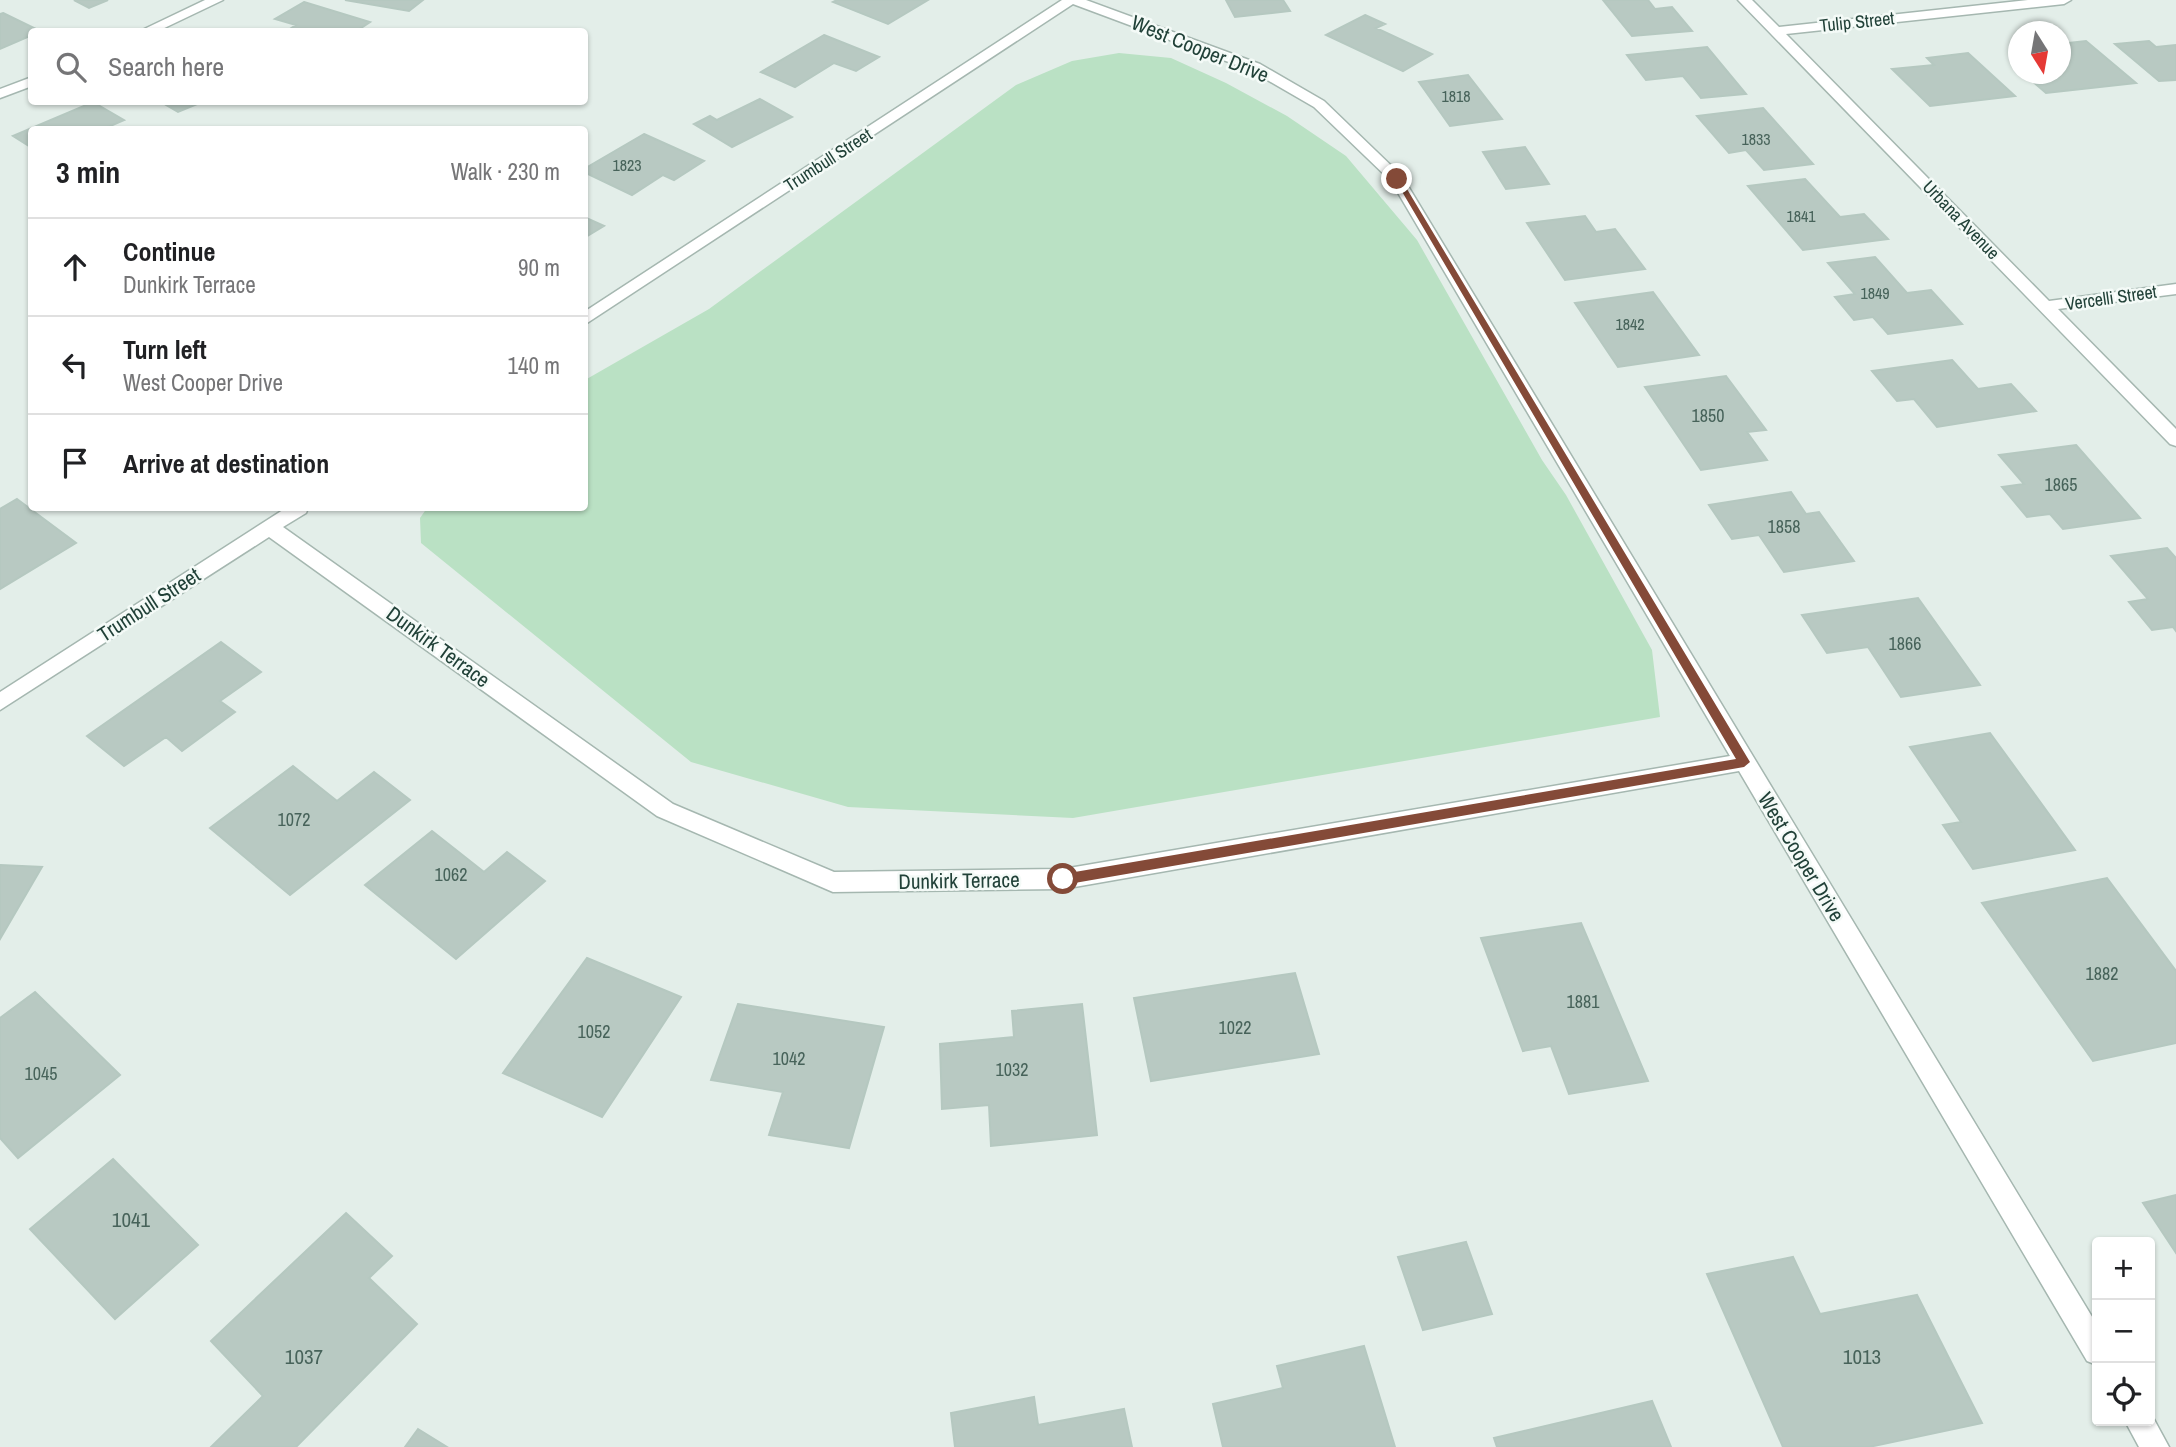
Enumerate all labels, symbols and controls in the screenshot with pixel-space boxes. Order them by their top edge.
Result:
street label: Tulip Street [1818,5,1896,38]
street label: West Cooper Drive [1127,8,1273,89]
north arrow [2008,21,2071,84]
search box [28,28,588,105]
icon: search [52,48,90,86]
text: Search here [108,49,224,84]
house number: 1818 [1441,85,1471,107]
street label: Trumbull Street [779,122,877,197]
house number: 1833 [1741,128,1771,150]
text: 3 min [56,152,120,192]
house number: 1823 [612,154,642,176]
text: Walk · 230 m [451,156,560,187]
route end [1381,163,1412,194]
street label: Urbana Avenue [1917,174,2006,265]
house number: 1841 [1786,205,1816,227]
text: Continue [123,234,215,269]
icon: ahead [56,248,94,286]
text: 90 m [518,252,560,283]
text: Dunkirk Terrace [123,269,256,300]
street label: Vercelli Street [2064,279,2158,316]
house number: 1849 [1860,282,1890,304]
house number: 1842 [1615,313,1645,335]
text: Turn left [123,332,207,367]
icon: left [56,346,94,384]
text: 140 m [508,350,560,381]
text: West Cooper Drive [123,367,283,398]
house number: 1850 [1692,403,1724,428]
icon: arrive [56,444,94,482]
text: Arrive at destination [123,446,329,481]
house number: 1865 [2045,472,2077,497]
house number: 1858 [1768,514,1800,539]
street label: Trumbull Street [92,560,206,649]
street label: Dunkirk Terrace [381,599,496,694]
house number: 1866 [1889,631,1921,656]
street label: West Cooper Drive [1751,787,1851,927]
house number: 1072 [278,807,310,832]
house number: 1062 [435,862,467,887]
route start [1047,863,1078,894]
street label: Dunkirk Terrace [898,865,1020,896]
house number: 1882 [2086,961,2118,986]
house number: 1881 [1567,989,1600,1014]
house number: 1022 [1219,1015,1251,1040]
house number: 1052 [578,1019,610,1044]
house number: 1042 [773,1046,805,1071]
house number: 1032 [996,1057,1028,1082]
house number: 1045 [25,1061,57,1086]
house number: 1041 [112,1205,151,1234]
map controls [2092,1237,2155,1426]
button: + [2092,1237,2155,1300]
button: − [2092,1300,2155,1363]
house number: 1037 [285,1342,323,1371]
house number: 1013 [1843,1342,1881,1371]
button: locate [2092,1363,2155,1426]

